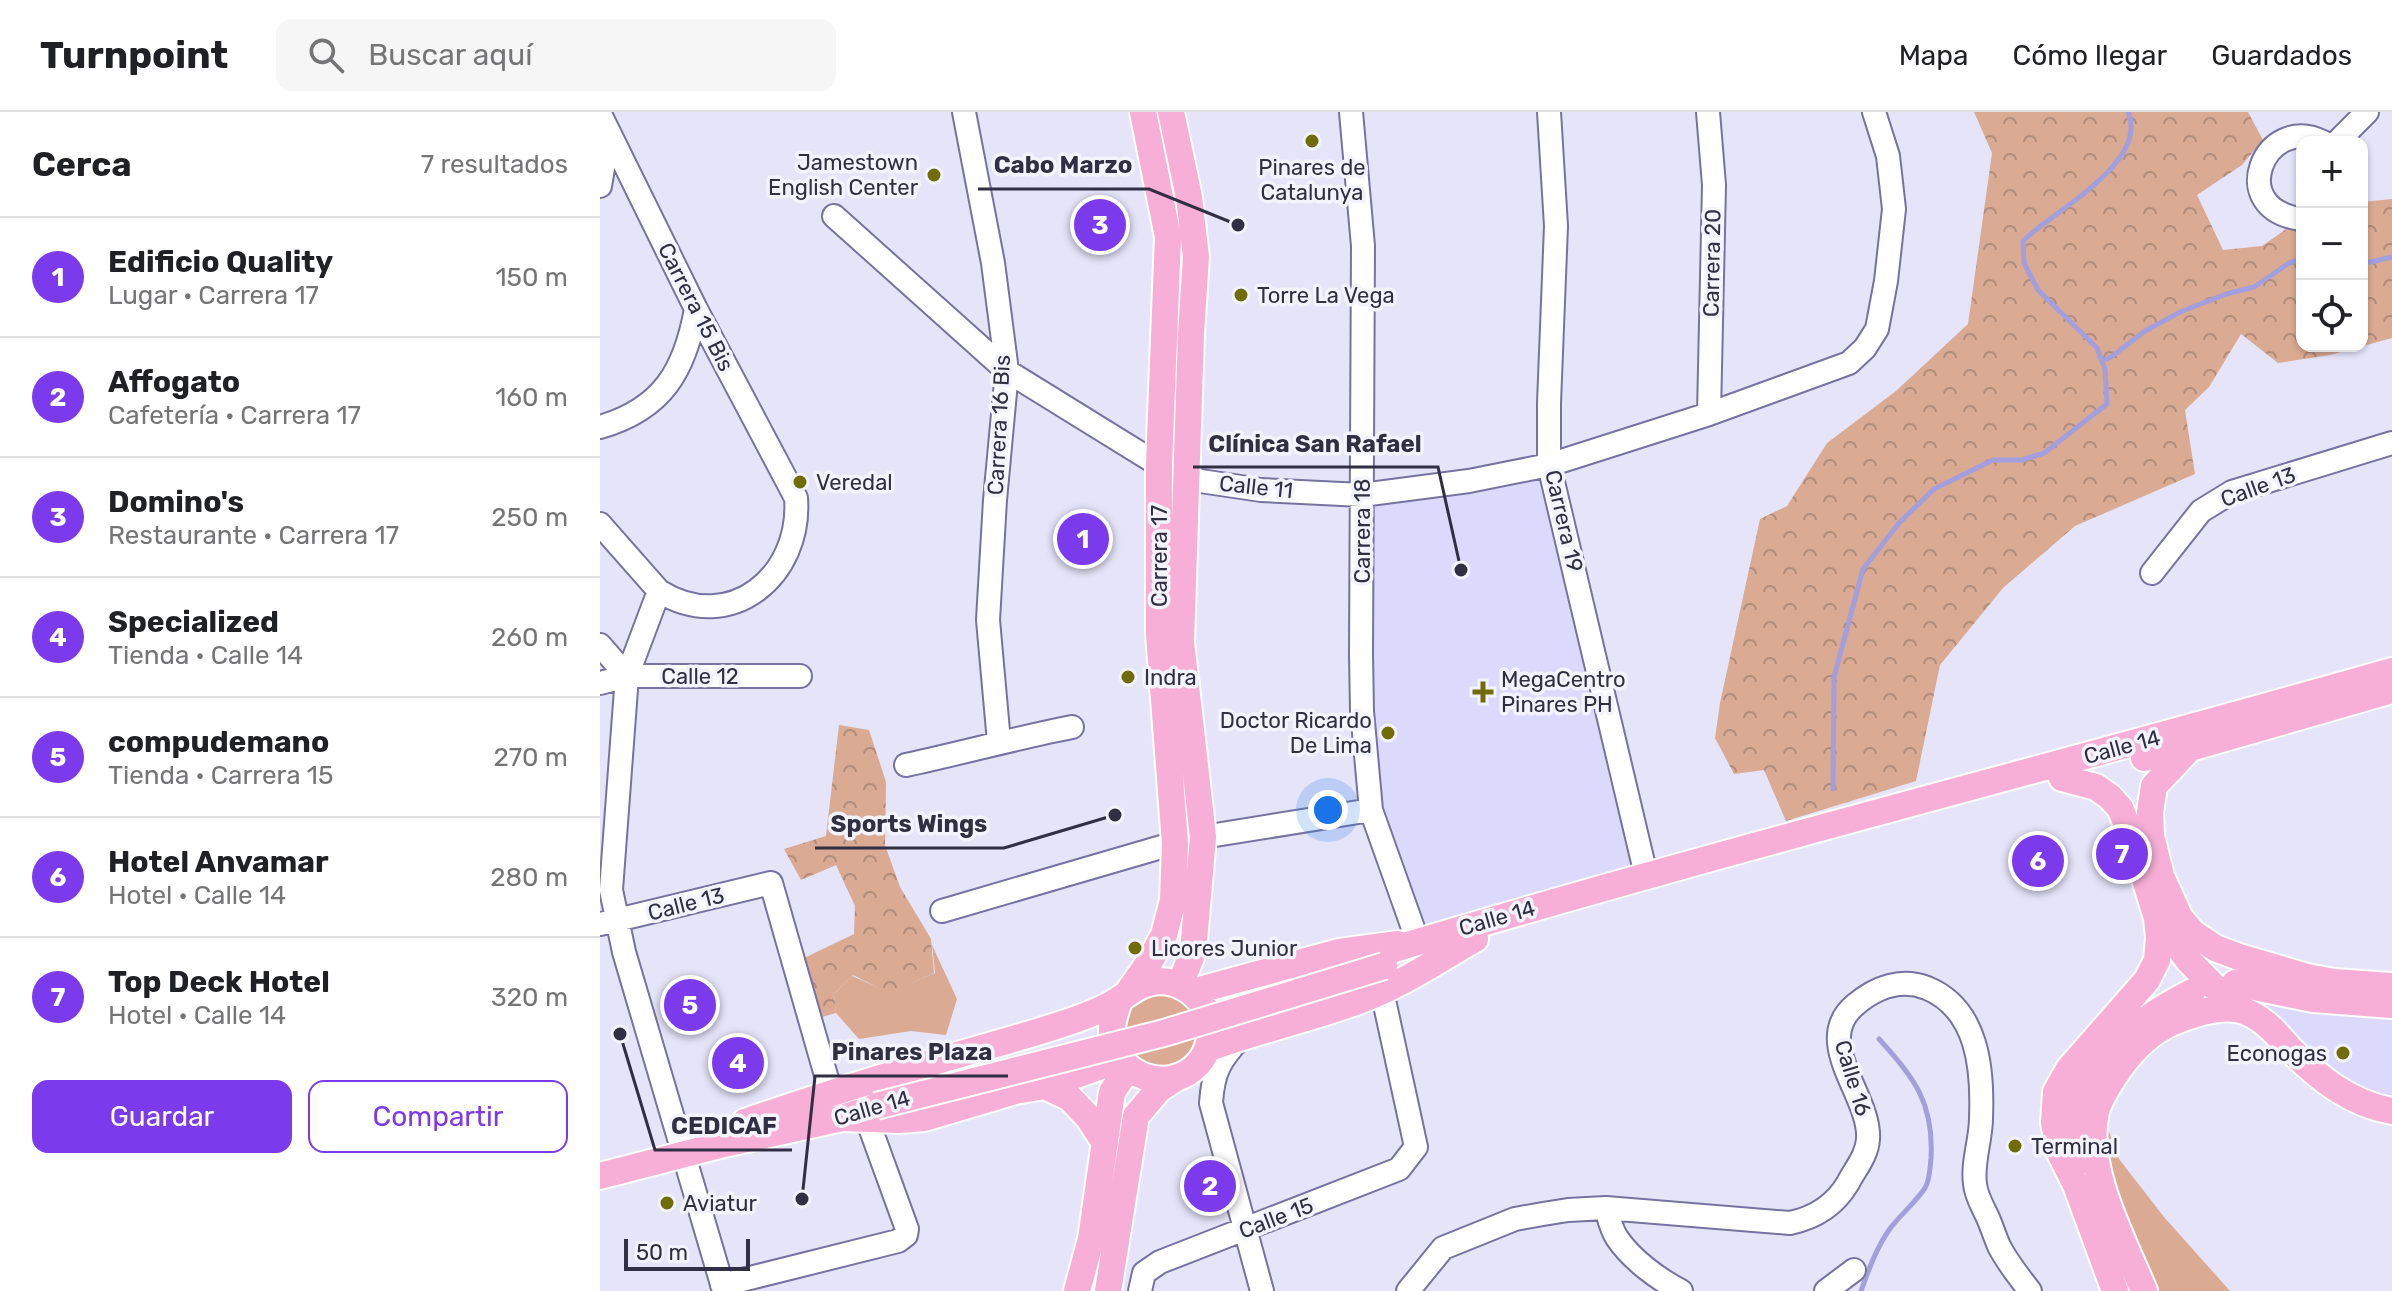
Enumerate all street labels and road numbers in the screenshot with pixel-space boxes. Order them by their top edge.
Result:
street label: Carrera 20 [1698,209,1726,317]
street label: Carrera 15 Bis [652,238,740,376]
street label: Carrera 16 Bis [982,354,1016,496]
street label: Calle 13 [2217,461,2299,513]
street label: Carrera 19 [1539,467,1589,575]
street label: Calle 11 [1218,470,1294,504]
street label: Carrera 18 [1349,479,1376,583]
street label: Carrera 17 [1146,505,1173,607]
street label: Calle 12 [661,663,739,690]
street label: Calle 14 [2081,724,2163,770]
street label: Calle 13 [645,881,727,927]
street label: Calle 14 [1456,894,1538,942]
street label: Calle 16 [1829,1037,1877,1119]
street label: Calle 14 [831,1084,913,1132]
street label: Calle 15 [1235,1191,1317,1245]

